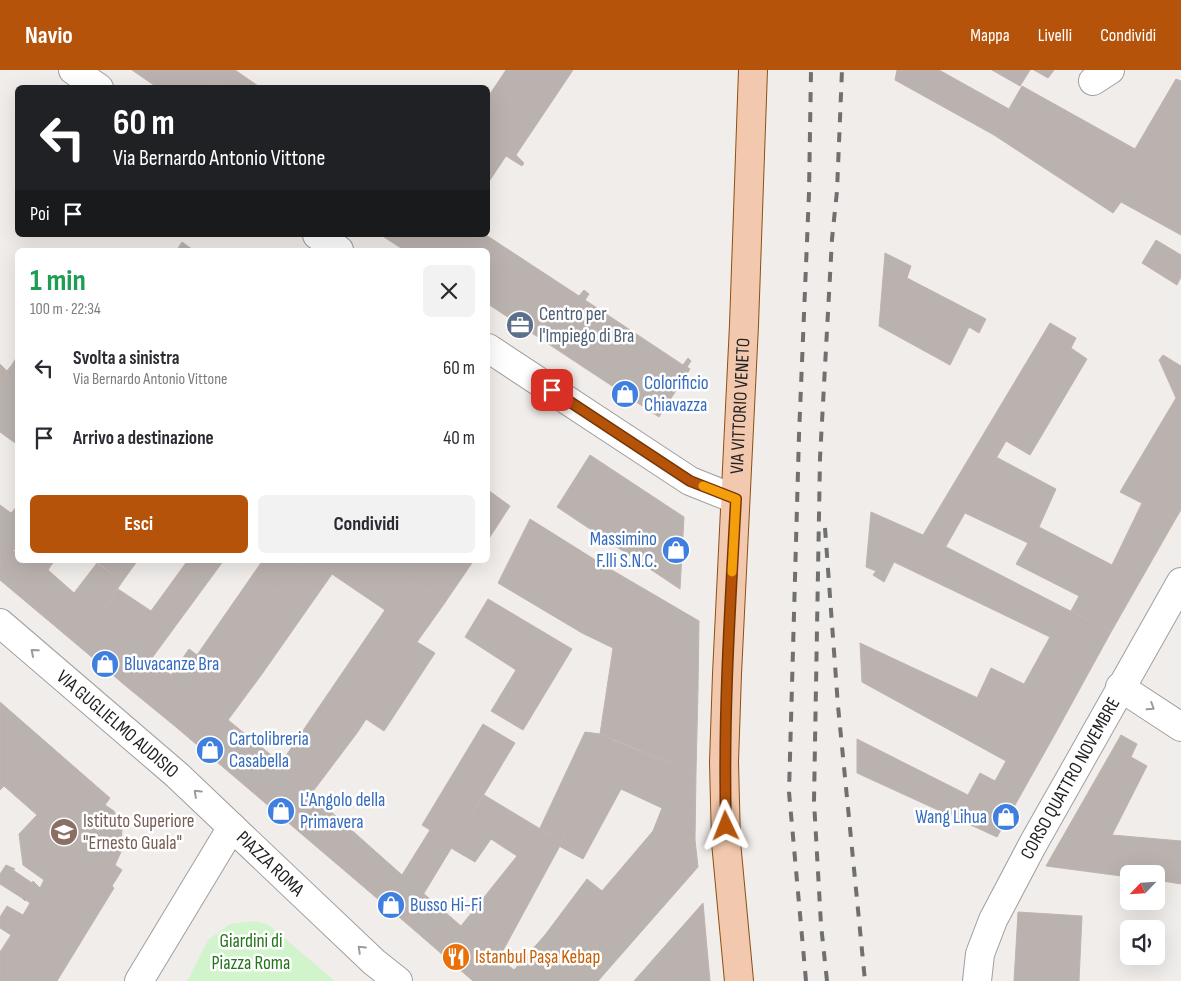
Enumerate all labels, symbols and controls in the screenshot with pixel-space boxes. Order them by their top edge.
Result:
text: Navio [25,21,73,50]
text: Mappa [970,25,1010,46]
text: Livelli [1038,25,1072,46]
text: Condividi [1100,25,1156,46]
text: 60 m [113,102,175,145]
icon: left [30,105,95,170]
text: Via Bernardo Antonio Vittone [113,145,325,172]
icon: arrive [59,200,87,228]
text: Poi [30,203,49,226]
text: 1 min [30,263,86,299]
button: close [423,265,475,317]
text: 100 m · 22:34 [30,300,101,319]
place label: Centro per l'Impiego di Bra [539,303,634,348]
office icon: Centro per l'Impiego di Bra [505,310,535,340]
street label: VIA VITTORIO VENETO [725,337,755,475]
text: Svolta a sinistra [73,347,180,370]
icon: left [30,354,58,382]
text: 60 m [443,357,475,380]
pin [531,369,573,411]
text: Via Bernardo Antonio Vittone [73,370,227,389]
place label: Colorificio Chiavazza [644,372,709,417]
icon: arrive [538,376,566,404]
shop icon: Colorificio Chiavazza [610,379,640,409]
icon: arrive [30,424,58,452]
text: Arrivo a destinazione [73,427,214,450]
text: 40 m [443,427,475,450]
button: Esci [30,495,248,553]
button: Condividi [258,495,475,553]
place label: Massimino F.lli S.N.C. [590,528,657,573]
shop icon: Massimino F.lli S.N.C. [661,535,691,565]
one-way arrow [31,649,40,658]
shop icon: Bluvacanze Bra [90,649,120,679]
place label: Bluvacanze Bra [124,653,219,676]
street label: VIA GUGLIELMO AUDISIO [52,665,183,783]
street label: CORSO QUATTRO NOVEMBRE [1016,693,1125,863]
one-way arrow [1145,701,1154,710]
place label: Cartolibreria Casabella [229,728,309,773]
shop icon: Cartolibreria Casabella [195,735,225,765]
place label: L'Angolo della Primavera [300,789,385,834]
one-way arrow [193,790,202,799]
shop icon: L'Angolo della Primavera [266,796,296,826]
position arrow [699,799,751,851]
shop icon: Wang Lihua [991,802,1021,832]
place label: Wang Lihua [915,806,987,829]
place label: Istituto Superiore "Ernesto Guala" [83,810,195,855]
school or university icon: Istituto Superiore "Ernesto Guala" [49,817,79,847]
street label: PIAZZA ROMA [232,826,310,902]
north arrow [1120,865,1165,910]
map controls [1120,865,1165,965]
shop icon: Busso Hi-Fi [376,890,406,920]
place label: Busso Hi-Fi [410,894,482,917]
button: sound [1120,920,1165,965]
park label: Giardini di Piazza Roma [212,930,290,975]
restaurant icon: Istanbul Paşa Kebap [441,942,471,972]
one-way arrow [357,946,366,955]
place label: Istanbul Paşa Kebap [475,946,600,969]

